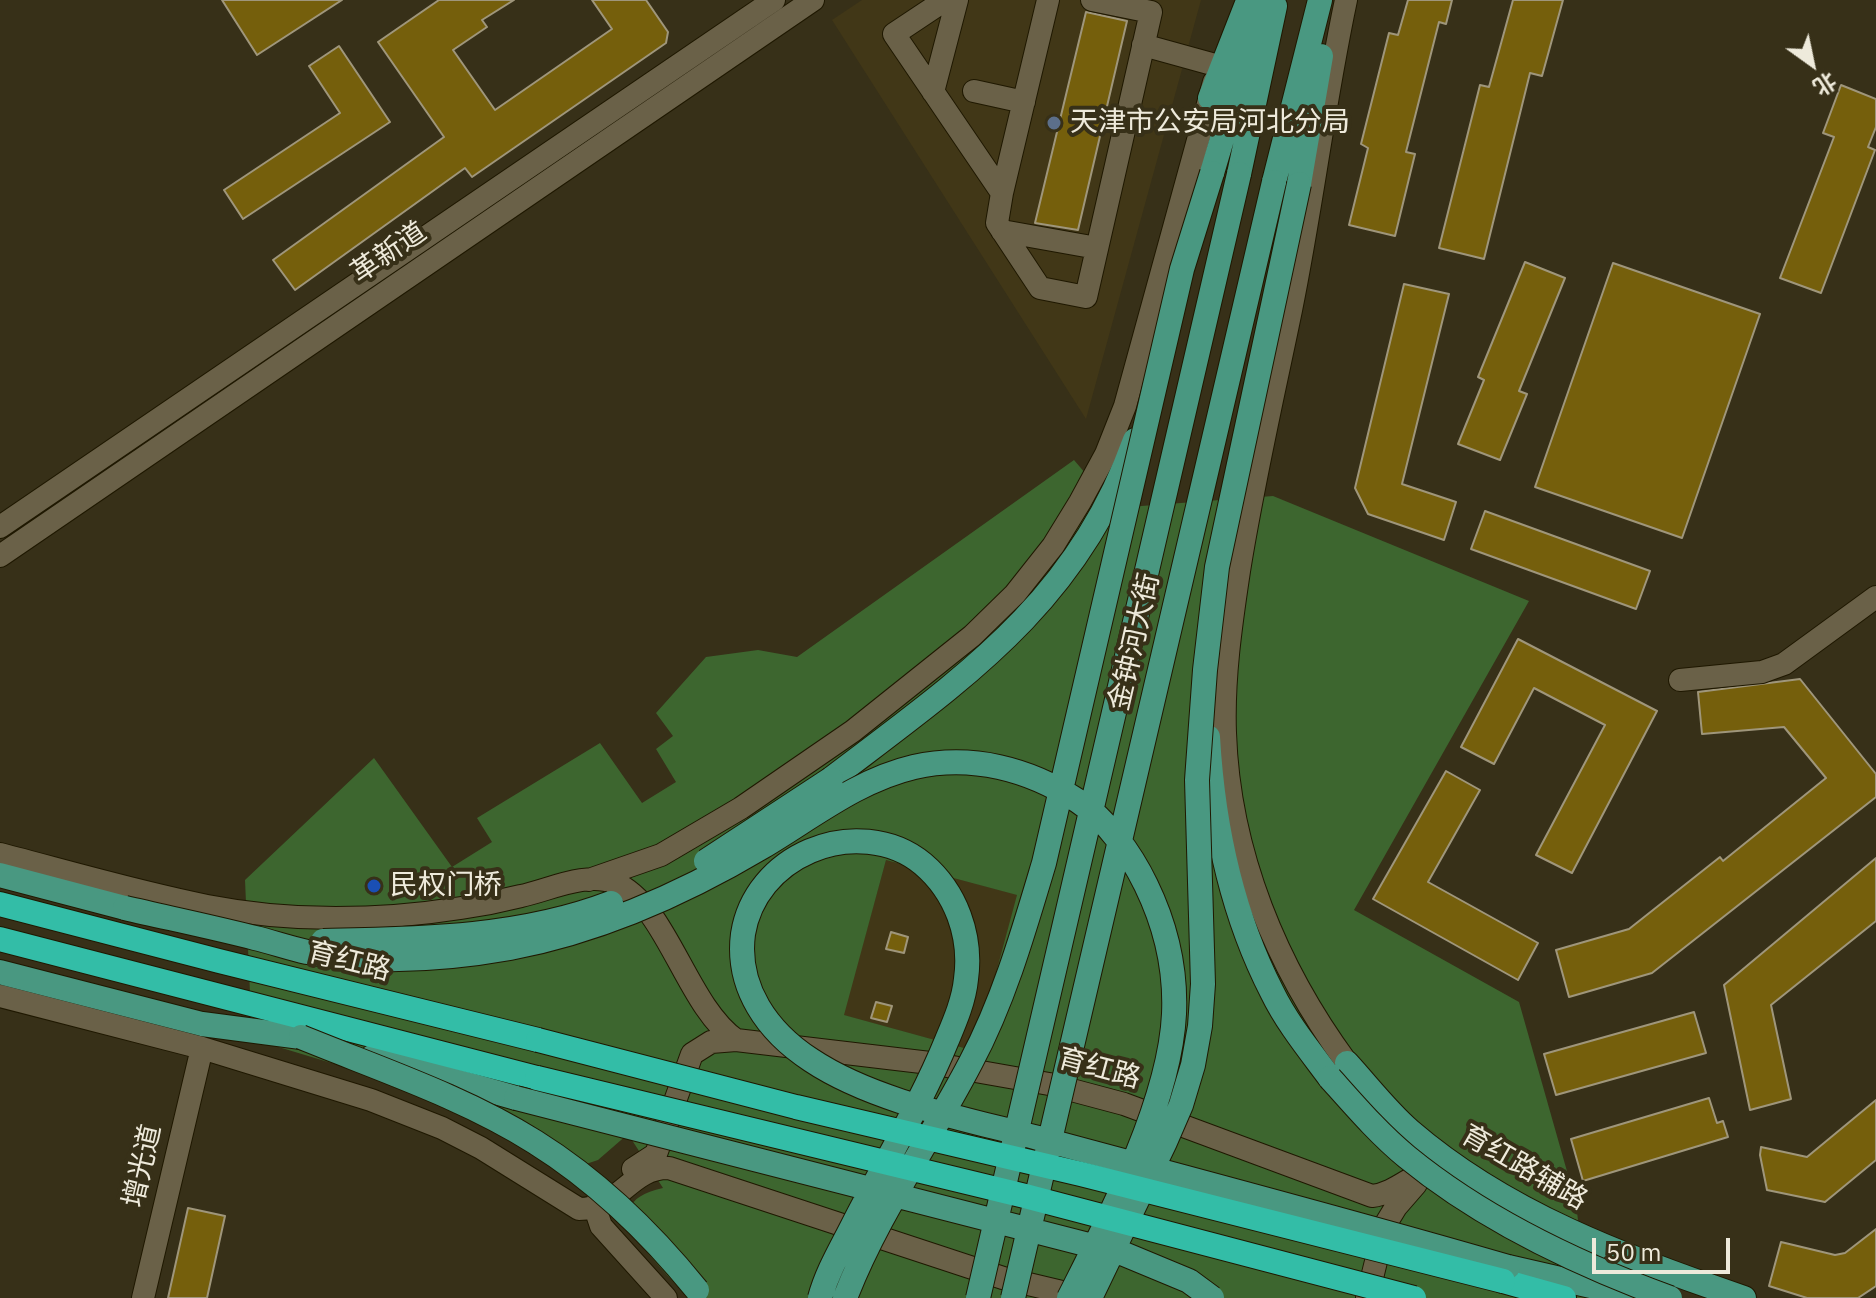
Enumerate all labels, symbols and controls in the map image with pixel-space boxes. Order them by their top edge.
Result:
north arrow [1772,24,1852,104]
text: 北 [1808,66,1842,103]
place label: 天津市公安局河北分局 [1070,106,1350,140]
marker: 天津市公安局河北分局 [1045,114,1063,132]
street label: 革新道 [345,216,433,290]
street label: 金钟河大街 [1103,570,1167,714]
place label: 民权门桥 [390,869,502,903]
marker: 民权门桥 [365,877,383,895]
street label: 育红路 [304,936,394,988]
street label: 育红路 [1054,1042,1144,1096]
street label: 育红路辅路 [1455,1118,1593,1218]
street label: 增光道 [117,1121,169,1211]
scale bar [1596,1222,1734,1272]
text: 50 m [1606,1236,1661,1268]

